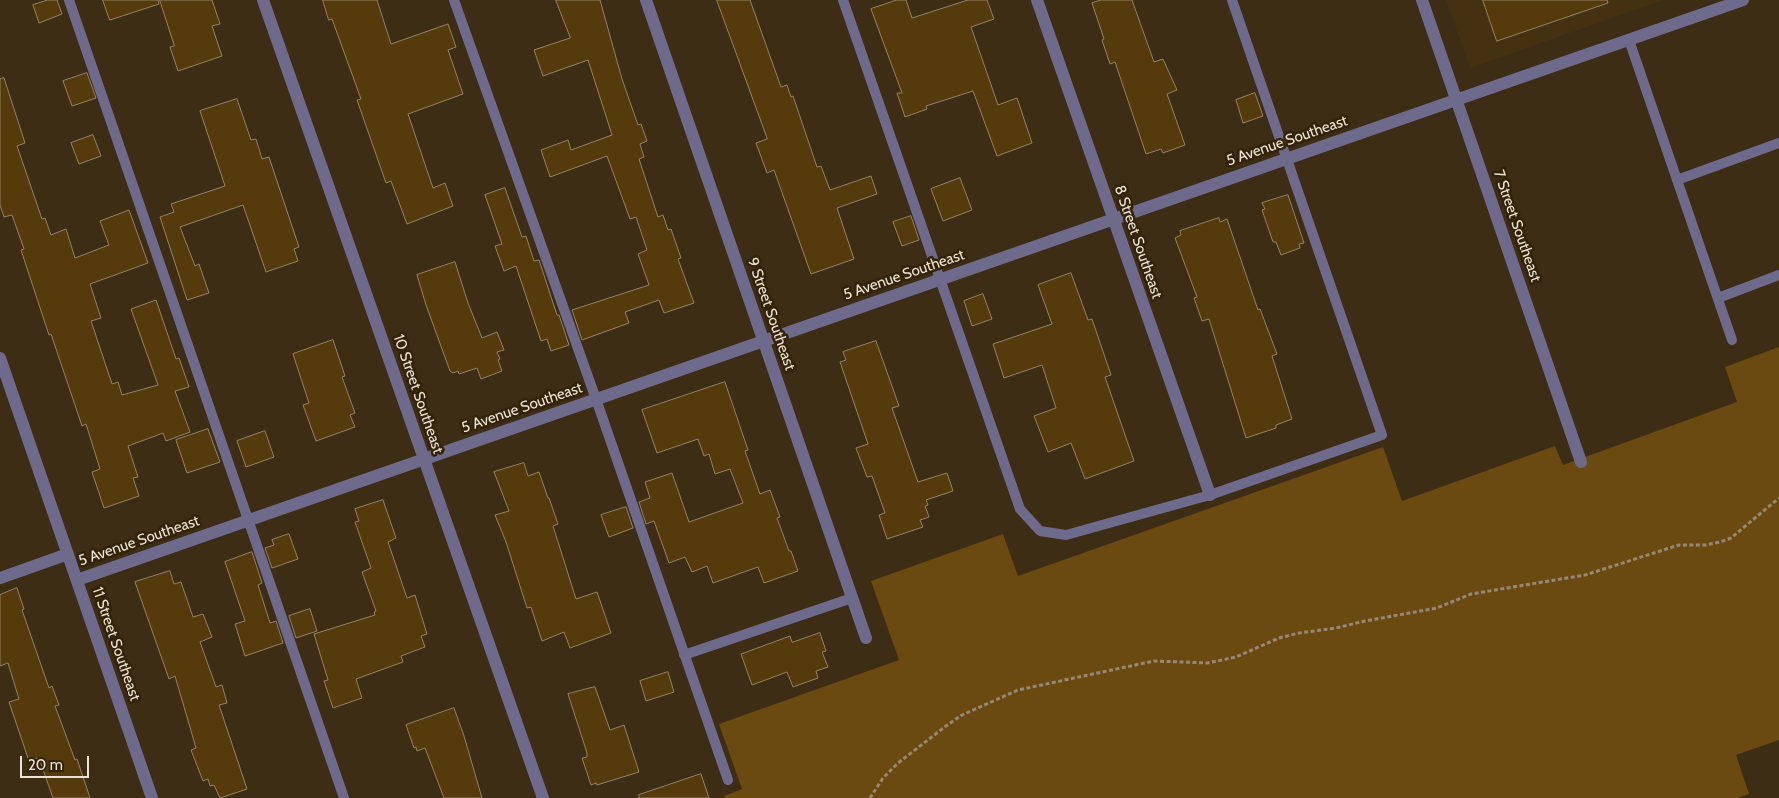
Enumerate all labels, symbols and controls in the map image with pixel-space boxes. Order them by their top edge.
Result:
street label: 5 Avenue Southeast [1224,112,1350,170]
street label: 7 Street Southeast [1489,168,1545,284]
street label: 8 Street Southeast [1110,183,1166,301]
street label: 5 Avenue Southeast [841,246,967,304]
street label: 9 Street Southeast [743,255,799,373]
street label: 10 Street Southeast [389,332,447,456]
street label: 5 Avenue Southeast [459,379,585,437]
street label: 5 Avenue Southeast [76,512,202,570]
street label: 11 Street Southeast [88,585,144,703]
scale bar [22,746,91,778]
text: 20 m [28,756,63,774]

